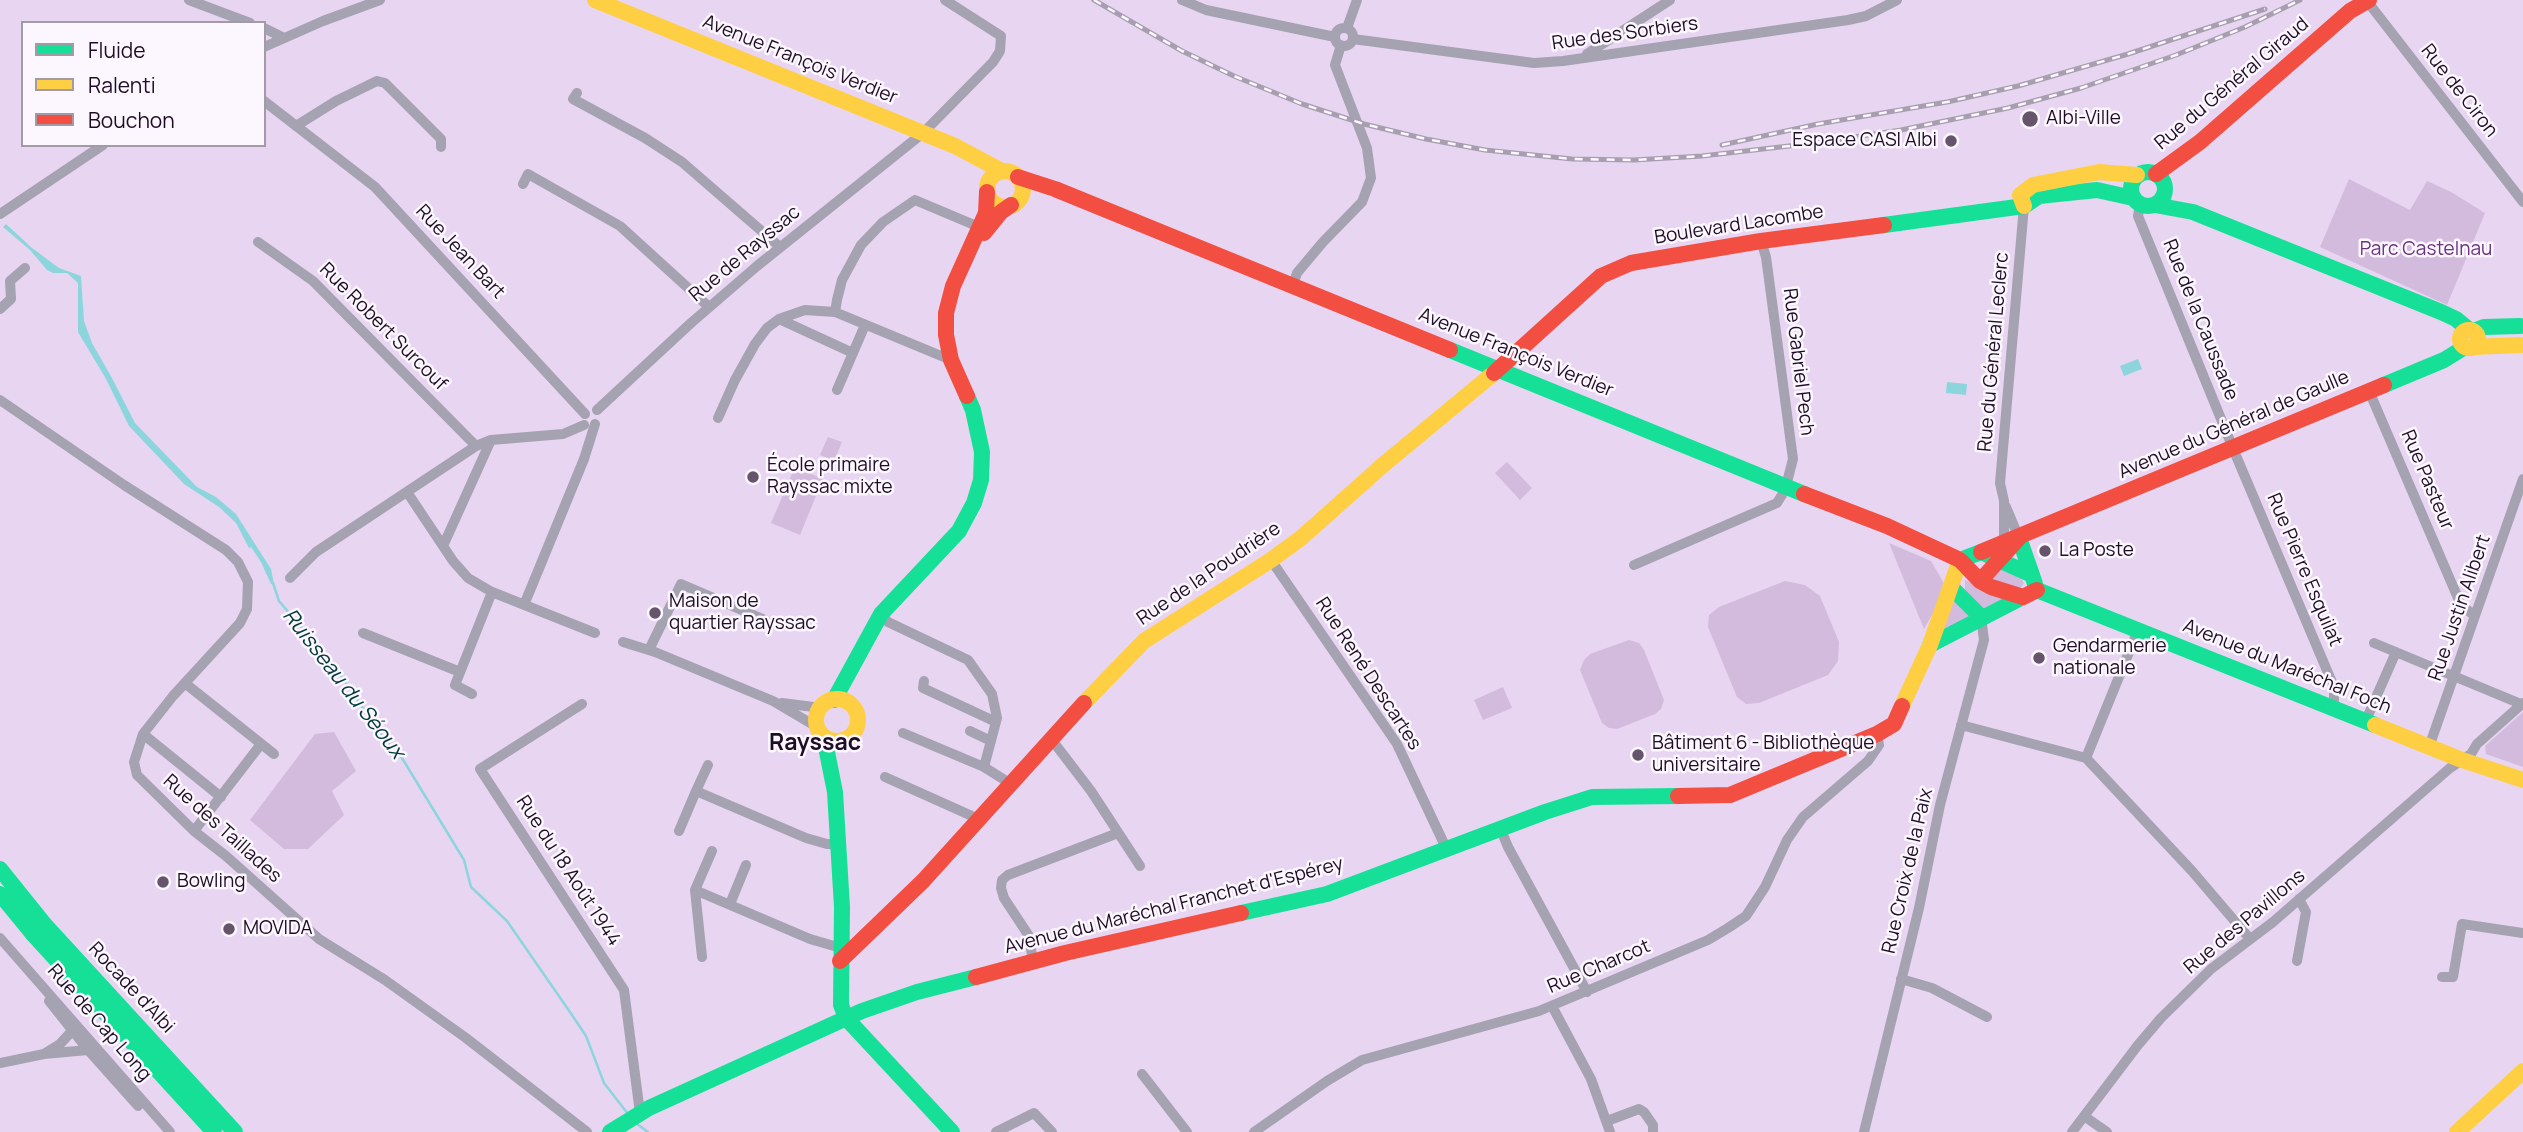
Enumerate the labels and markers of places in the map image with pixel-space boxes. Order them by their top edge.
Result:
place label: Albi-Ville [2046,108,2121,130]
marker: Albi-Ville [2020,109,2040,129]
place label: Espace CASI Albi [1792,130,1937,152]
marker: Espace CASI Albi [1943,133,1959,149]
place label: École primaire Rayssac mixte [767,455,893,499]
marker: École primaire Rayssac mixte [745,469,761,485]
place label: La Poste [2059,540,2134,562]
marker: La Poste [2037,543,2053,559]
place label: Maison de quartier Rayssac [669,591,816,635]
marker: Maison de quartier Rayssac [647,605,663,621]
place label: Gendarmerie nationale [2053,636,2167,680]
marker: Gendarmerie nationale [2031,650,2047,666]
place label: Bâtiment 6 - Bibliothèque universitaire [1652,733,1874,777]
marker: Bâtiment 6 - Bibliothèque universitaire [1630,747,1646,763]
place label: Bowling [177,871,245,893]
marker: Bowling [155,874,171,890]
place label: MOVIDA [243,918,312,940]
marker: MOVIDA [221,921,237,937]

